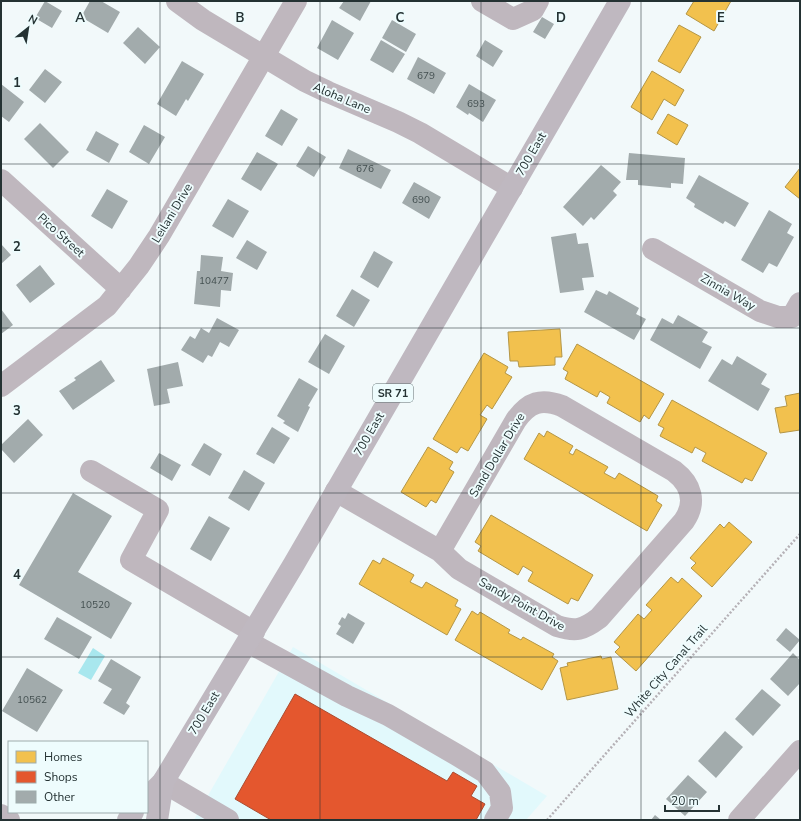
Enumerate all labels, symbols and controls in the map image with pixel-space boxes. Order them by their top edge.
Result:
north arrow [8,8,48,48]
text: A [75,9,85,27]
text: B [236,9,245,27]
text: C [396,9,405,27]
text: D [556,9,566,27]
text: E [717,9,725,27]
text: N [25,11,40,28]
house number: 679 [417,69,435,83]
text: 1 [13,74,21,92]
street label: Aloha Lane [311,79,373,117]
house number: 693 [467,97,485,111]
street label: 700 East [512,129,550,179]
house number: 676 [356,162,374,176]
street label: Leilani Drive [148,180,196,246]
house number: 690 [412,193,430,207]
street label: Pico Street [34,210,89,261]
text: 2 [13,238,21,256]
street label: Zinnia Way [698,270,759,315]
house number: 10477 [199,274,229,288]
road number: SR 71 [373,384,413,402]
text: 3 [13,402,21,420]
street label: 700 East [350,409,388,459]
street label: Sand Dollar Drive [466,410,528,500]
text: 4 [13,566,21,584]
street label: Sandy Point Drive [476,574,568,634]
house number: 10520 [80,598,110,612]
street label: White City Canal Trail [621,621,711,721]
street label: 700 East [185,688,224,738]
house number: 10562 [17,693,47,707]
legend [8,741,148,813]
text: Homes [44,749,82,765]
text: Shops [44,769,78,785]
scale bar [665,787,719,813]
text: Other [44,789,76,805]
text: 20 m [671,793,699,809]

